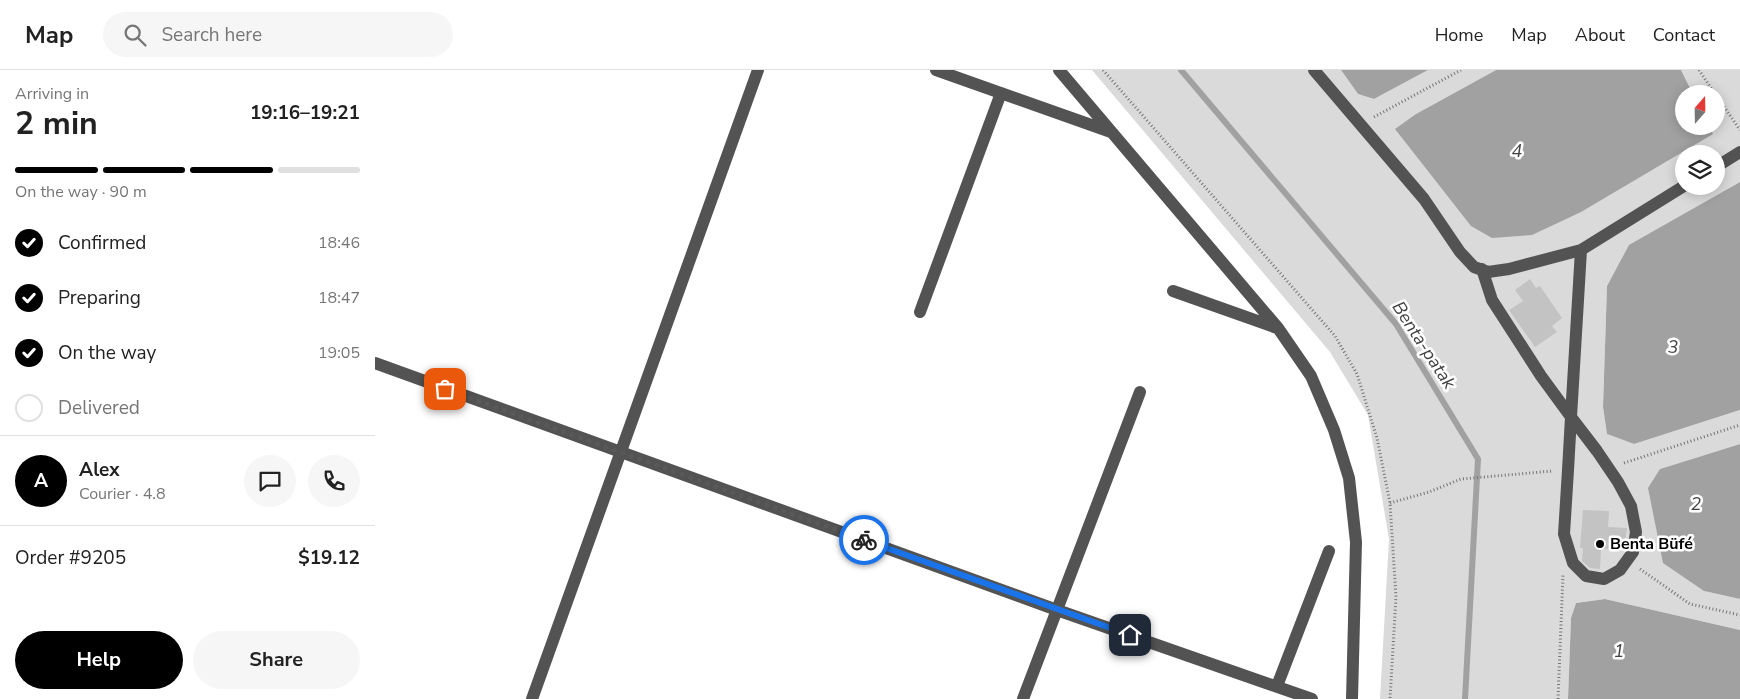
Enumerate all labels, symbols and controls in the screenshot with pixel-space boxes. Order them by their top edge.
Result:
search box [103,12,453,57]
text: Map [25,19,73,51]
icon: search [121,21,149,49]
text: Search here [161,22,262,48]
text: Home [1435,23,1483,47]
text: Map [1511,23,1547,47]
text: About [1575,23,1625,47]
text: Contact [1653,23,1715,47]
text: Arriving in [15,83,89,105]
north arrow [1675,85,1725,135]
map controls [1675,85,1725,195]
text: 19:16–19:21 [250,100,360,126]
text: 2 min [15,102,98,145]
water label: 4 [1512,139,1523,163]
button: layers [1675,145,1725,195]
text: On the way · 90 m [15,181,147,203]
icon: check [15,229,43,257]
text: Confirmed [58,230,146,256]
text: 18:46 [318,232,360,254]
icon: check [15,284,43,312]
text: Preparing [58,285,141,311]
text: 18:47 [318,287,360,309]
water label: Benta-patak [1387,296,1462,394]
water label: 3 [1668,335,1678,359]
icon: check [15,339,43,367]
text: On the way [58,340,156,366]
text: 19:05 [318,342,360,364]
pin [424,368,466,410]
icon: bag [431,375,459,403]
text: Delivered [58,395,140,421]
button: chat [244,455,296,507]
button: phone [308,455,360,507]
text: Alex [79,457,120,483]
text: A [34,468,48,494]
text: Courier · 4.8 [79,483,165,505]
water label: 2 [1691,492,1702,516]
courier [839,515,889,565]
icon: bike [850,526,878,554]
place label: Benta Büfé [1610,533,1693,555]
marker: Benta Büfé [1594,538,1606,550]
text: Order #9205 [15,545,126,571]
text: $19.12 [298,545,360,571]
pin [1109,614,1151,656]
icon: home [1116,621,1144,649]
button: Help [15,631,183,689]
button: Share [193,631,360,689]
water label: 1 [1614,639,1624,663]

